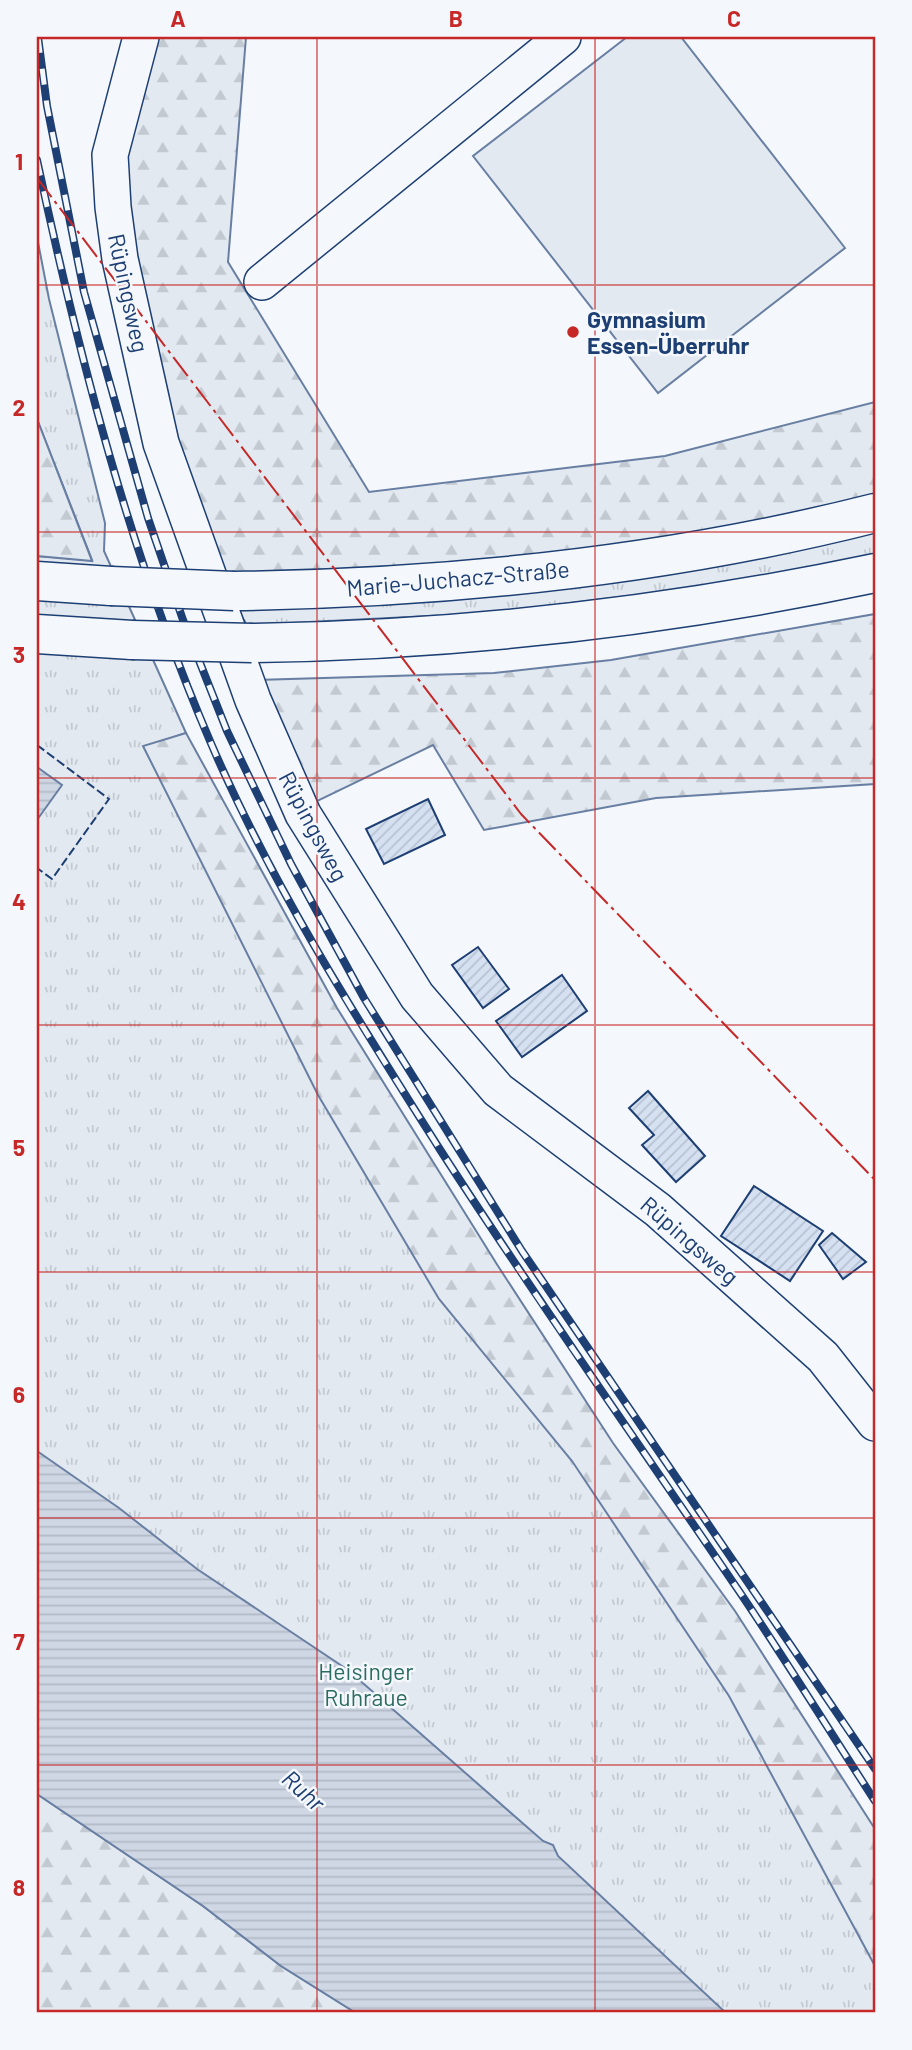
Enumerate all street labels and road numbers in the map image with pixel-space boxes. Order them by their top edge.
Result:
street label: Rüpingsweg [103,231,155,355]
street label: Marie-Juchacz-Straße [345,554,571,602]
street label: Rüpingsweg [273,766,355,886]
street label: Rüpingsweg [635,1190,745,1290]

